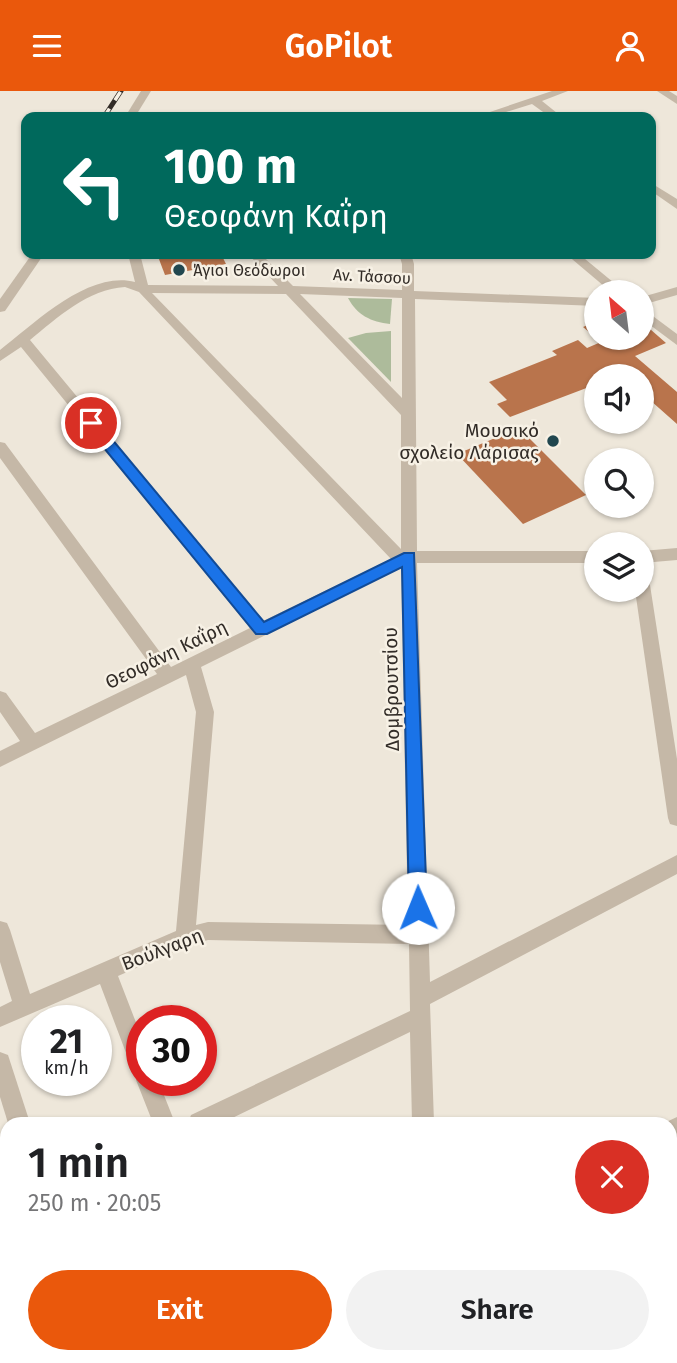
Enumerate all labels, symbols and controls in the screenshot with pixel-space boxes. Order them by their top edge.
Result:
icon: menu [28,27,66,65]
text: GoPilot [285,27,392,65]
icon: person [611,27,649,65]
text: 100 m [164,137,297,196]
icon: left [49,140,140,231]
text: Θεοφάνη Καΐρη [164,197,388,235]
place label: Άγιοι Θεόδωροι [193,261,305,280]
marker: Άγιοι Θεόδωροι [171,262,187,278]
street label: Αν. Τάσσου [332,265,412,288]
north arrow [584,280,654,350]
map controls [584,280,654,602]
button: sound [584,364,654,434]
pin [61,393,121,453]
icon: arrive [72,404,110,442]
place label: Μουσικό σχολείο Λάρισας [399,419,539,464]
marker: Μουσικό σχολείο Λάρισας [545,433,561,449]
button: search [584,448,654,518]
button: layers [584,532,654,602]
street label: Θεοφάνη Καΐρη [101,615,231,694]
street label: Δομβρουτσίου [379,627,404,751]
position arrow [381,871,455,945]
street label: Βούλγαρη [118,923,206,975]
speed limit sign: 30 [126,1005,217,1096]
text: 21 [50,1020,83,1062]
text: km/h [44,1057,89,1079]
text: 1 min [28,1138,129,1188]
button: close [575,1140,649,1214]
text: 250 m · 20:05 [28,1189,161,1217]
button: Exit [28,1270,332,1350]
button: Share [346,1270,649,1350]

